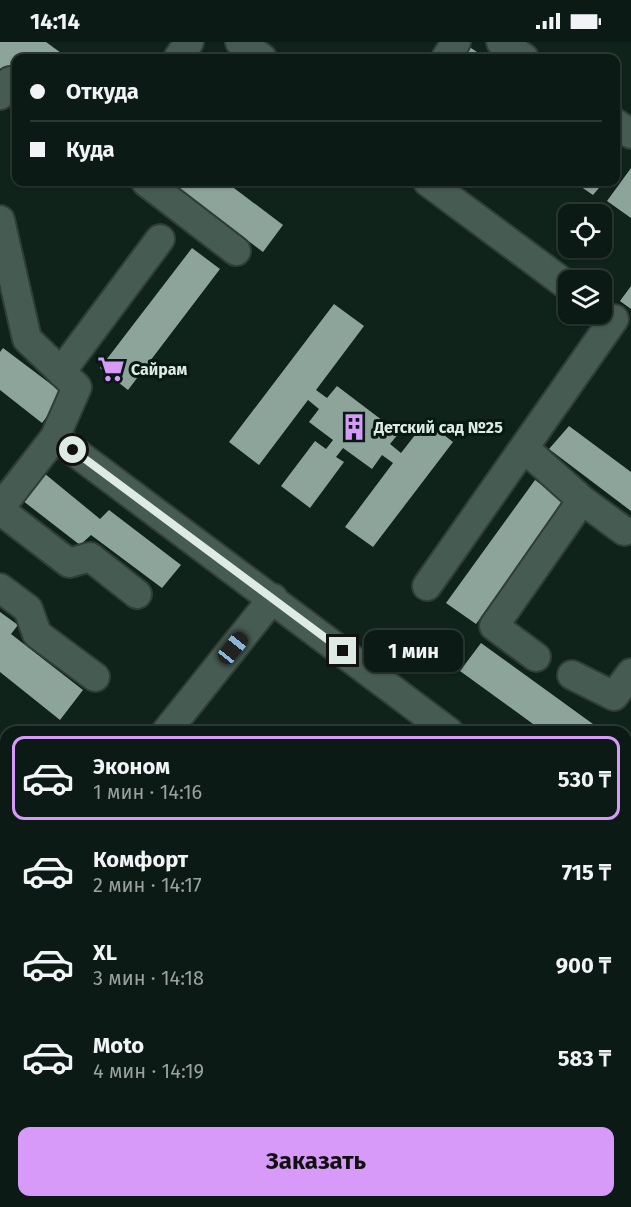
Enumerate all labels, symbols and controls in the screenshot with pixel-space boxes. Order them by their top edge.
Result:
text: 14:14 [30,8,80,35]
text: Откуда [66,78,139,105]
text: Куда [66,136,115,163]
map controls [558,204,612,324]
button: locate [558,204,612,258]
button: layers [558,270,612,324]
supermarket icon: Сайрам [96,354,126,384]
place label: Сайрам [131,360,187,379]
building icon: Детский сад №25 [339,412,369,442]
place label: Детский сад №25 [373,418,503,437]
route start [59,436,86,463]
car [215,628,251,668]
callout: 1 мин [364,630,463,672]
route end [329,637,356,664]
text: 1 мин [388,639,439,663]
icon: car [21,751,75,805]
text: Эконом [93,753,170,780]
text: 530 ₸ [558,766,611,793]
text: 1 мин · 14:16 [93,780,202,804]
icon: car [21,844,75,898]
text: Комфорт [93,846,188,873]
text: 715 ₸ [562,859,611,886]
text: 2 мин · 14:17 [93,873,202,897]
icon: car [21,937,75,991]
text: XL [93,939,117,966]
text: 900 ₸ [556,952,611,979]
text: 3 мин · 14:18 [93,966,204,990]
icon: car [21,1030,75,1084]
text: Moto [93,1032,144,1059]
text: 583 ₸ [558,1045,611,1072]
text: 4 мин · 14:19 [93,1059,204,1083]
button: Заказать [18,1127,614,1196]

